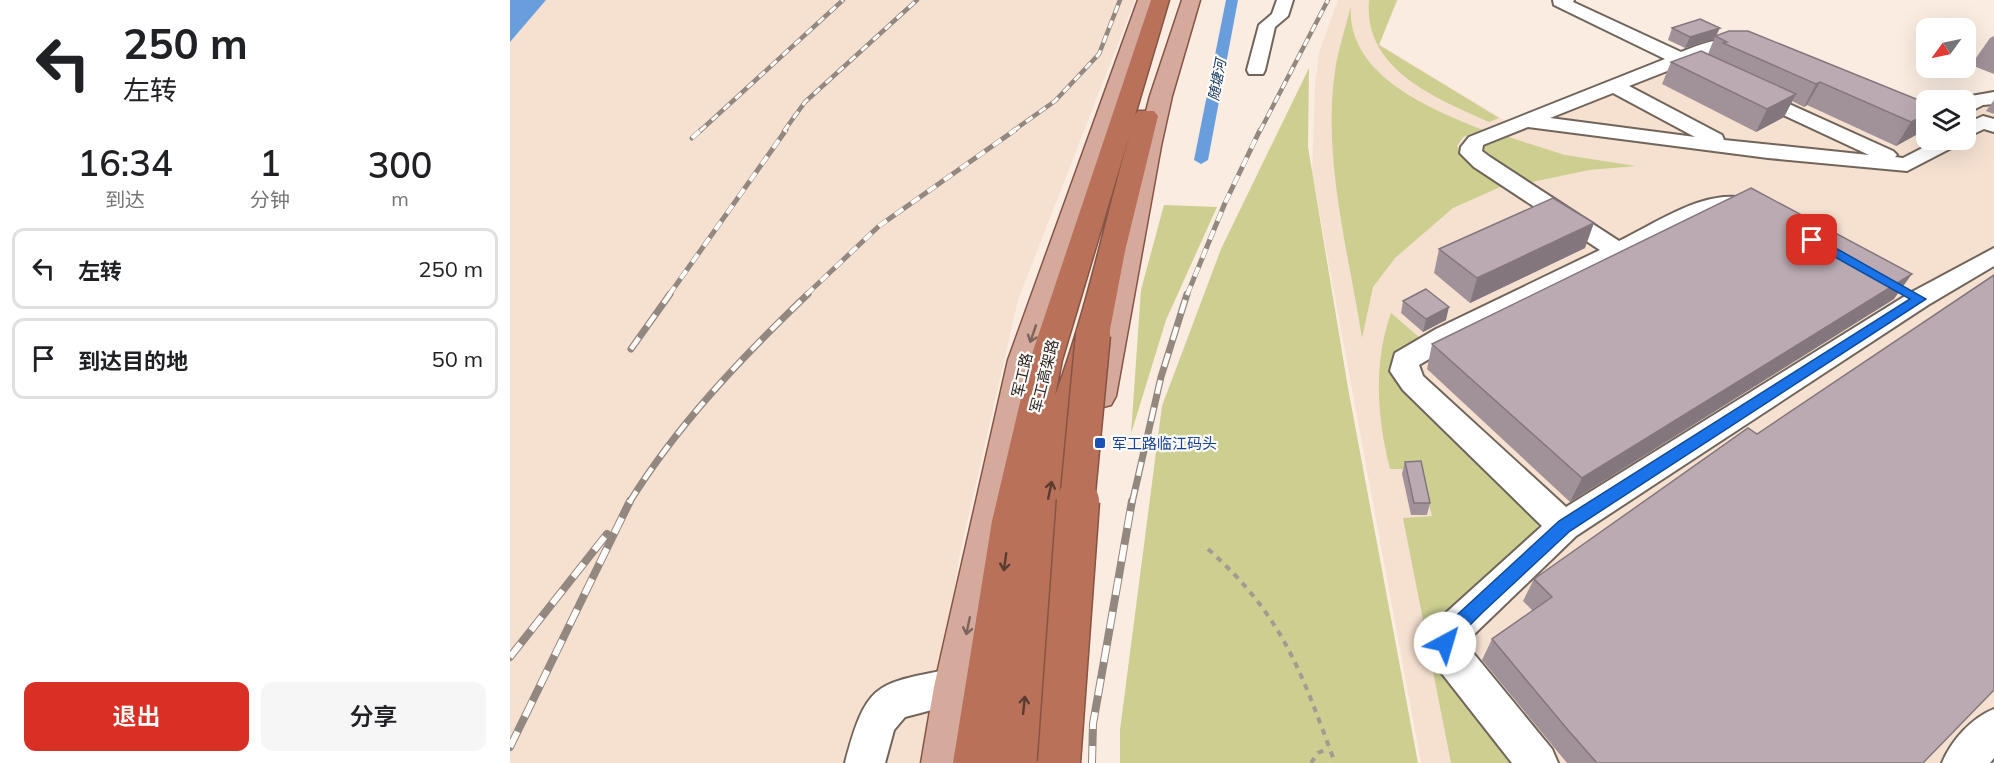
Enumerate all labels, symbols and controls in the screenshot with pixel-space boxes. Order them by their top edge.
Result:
text: 250 m [123,17,248,70]
north arrow [1916,18,1976,78]
map controls [1916,18,1976,150]
icon: left [24,24,102,102]
water label: 随塘河 [1204,55,1230,102]
text: 左转 [123,73,177,107]
button: layers [1916,90,1976,150]
text: 16:34 [78,140,173,185]
text: 1 [259,140,281,185]
text: 300 [368,142,432,187]
text: m [391,186,409,211]
text: 到达 [105,187,145,212]
text: 分钟 [250,187,290,212]
pin [1786,214,1837,265]
icon: arrive [1795,223,1828,256]
icon: left [27,252,60,285]
text: 250 m [418,255,483,283]
text: 左转 [78,257,122,285]
one-way arrow [1027,324,1038,342]
street label: 军工高架路 [1026,337,1062,415]
icon: arrive [27,342,60,375]
text: 50 m [432,345,483,373]
text: 到达目的地 [78,347,188,375]
street label: 军工路 [1008,351,1036,399]
place label: 军工路临江码头 [1112,434,1217,453]
marker: 军工路临江码头 [1093,436,1107,450]
one-way arrow [1044,481,1056,500]
one-way arrow [1000,551,1011,571]
position arrow [1413,611,1477,675]
one-way arrow [962,617,974,636]
button: 退出 [24,682,249,751]
button: 分享 [261,682,486,751]
one-way arrow [1019,695,1030,715]

